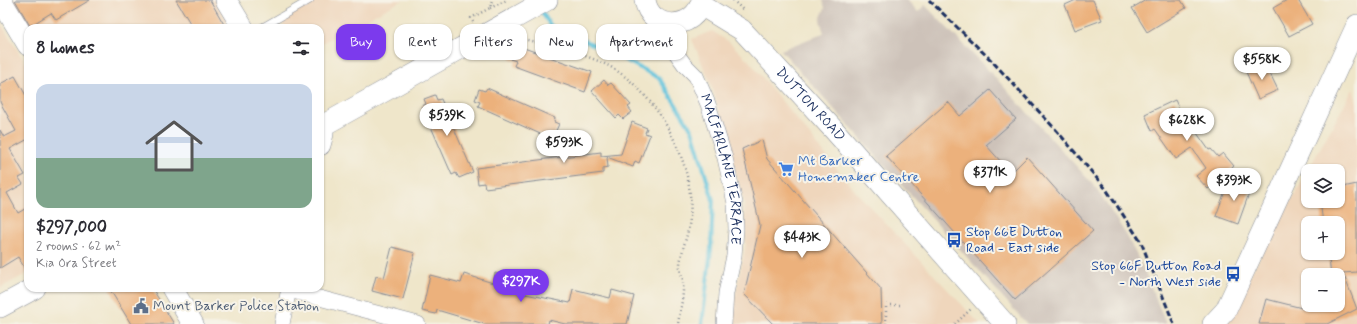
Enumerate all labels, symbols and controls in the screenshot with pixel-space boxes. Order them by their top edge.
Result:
chip: Buy [336,24,386,60]
chip: Rent [394,24,452,60]
chip: Filters [460,24,527,60]
chip: New [535,24,588,60]
chip: Apartment [596,24,687,60]
text: 8 homes [36,37,95,59]
icon: filters [290,37,312,59]
pin: $558K [1234,47,1290,81]
text: $558K [1243,51,1281,68]
street label: DUTTON ROAD [772,63,849,145]
street label: MACFARLANE TERRACE [696,91,745,245]
pin: $539K [419,103,475,137]
text: $539K [429,107,465,124]
pin: $628K [1159,108,1215,142]
icon: home [138,110,210,182]
text: $628K [1168,112,1206,129]
pin: $593K [536,130,592,164]
text: $593K [545,134,583,151]
place label: Mt Barker Homemaker Centre [798,152,920,186]
supermarket icon: Mt Barker Homemaker Centre [777,160,795,178]
pin: $371K [962,160,1018,194]
text: $371K [973,164,1007,181]
map controls [1301,164,1345,312]
button: layers [1301,164,1345,208]
pin: $393K [1206,168,1262,202]
text: $393K [1216,172,1252,189]
text: $297,000 [36,216,107,238]
button: + [1301,216,1345,260]
place label: Stop 66E Dutton Road - East side [966,223,1062,257]
pin: $443K [774,225,830,259]
text: $443K [783,229,821,246]
bus stop icon: Stop 66E Dutton Road - East side [945,231,963,249]
text: 2 rooms · 62 m² [36,238,121,255]
text: Kia Ora Street [36,255,117,272]
place label: Stop 66F Dutton Road - North West side [1091,257,1221,291]
bus stop icon: Stop 66F Dutton Road - North West side [1224,265,1242,283]
button: − [1301,268,1345,312]
pin: $297K [493,269,549,303]
text: $297K [502,273,540,290]
public building icon: Mount Barker Police Station [132,297,150,315]
place label: Mount Barker Police Station [153,297,319,315]

